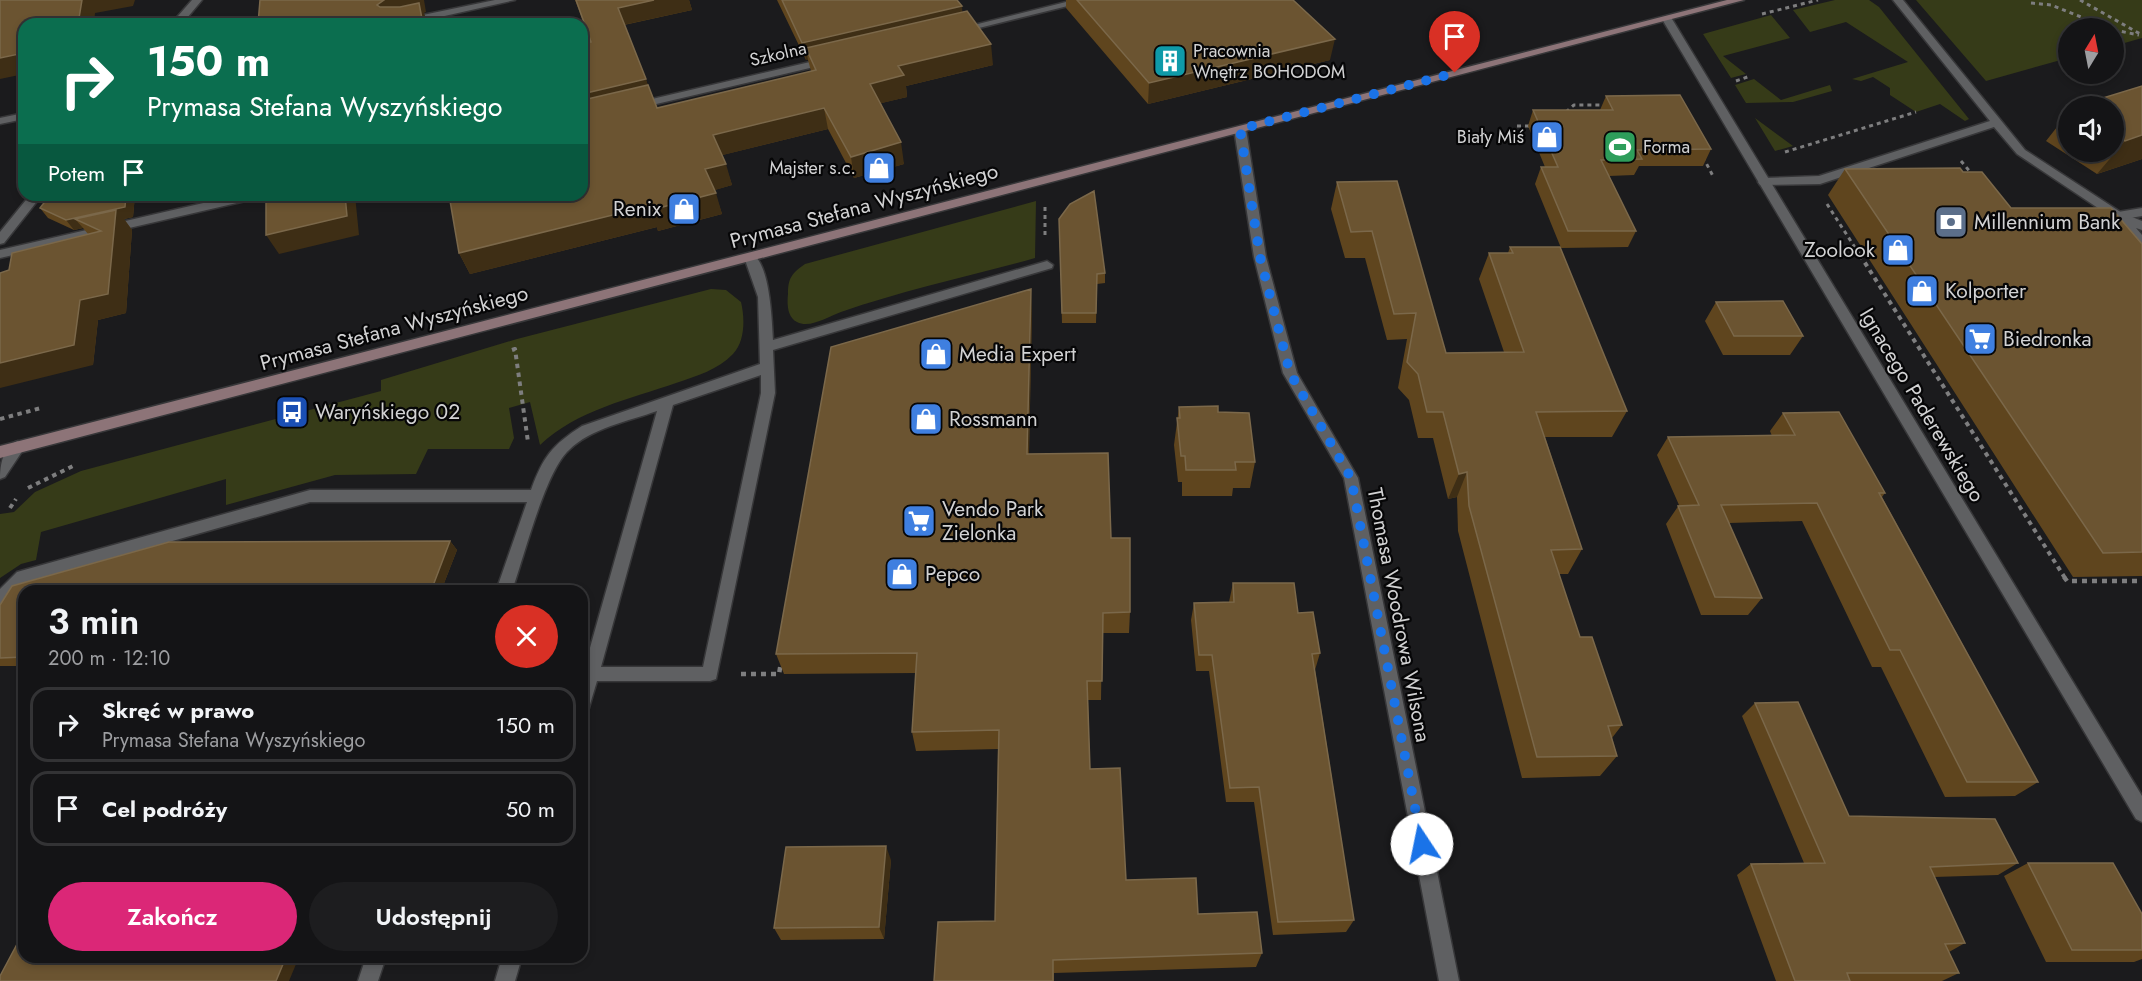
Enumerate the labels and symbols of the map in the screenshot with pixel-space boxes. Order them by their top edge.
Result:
pin [1429,11,1480,73]
north arrow [2058,18,2124,84]
street label: Szkolna [747,35,809,73]
place label: Pracownia Wnętrz BOHODOM [1193,38,1345,85]
building icon: Pracownia Wnętrz BOHODOM [1152,43,1188,79]
shop icon: Biały Miś [1529,119,1565,155]
place label: Biały Miś [1457,124,1524,150]
sports icon: Forma [1602,129,1638,165]
place label: Forma [1643,134,1690,160]
shop icon: Majster s.c. [861,150,897,186]
place label: Majster s.c. [769,155,856,181]
street label: Prymasa Stefana Wyszyńskiego [727,156,1001,256]
shop icon: Renix [666,191,702,227]
place label: Renix [613,194,661,224]
bank icon: Millennium Bank [1933,204,1969,240]
place label: Millennium Bank [1974,207,2121,237]
shop icon: Zoolook [1880,232,1916,268]
place label: Zoolook [1804,235,1876,265]
shop icon: Kolporter [1904,273,1940,309]
place label: Kolporter [1945,276,2027,306]
street label: Prymasa Stefana Wyszyńskiego [257,278,531,378]
street label: Ignacego Paderewskiego [1852,302,1992,508]
supermarket icon: Biedronka [1962,321,1998,357]
place label: Biedronka [2003,324,2092,354]
shop icon: Media Expert [918,336,954,372]
place label: Media Expert [959,339,1076,369]
bus stop icon: Waryńskiego 02 [274,394,310,430]
place label: Waryńskiego 02 [315,397,460,427]
shop icon: Rossmann [908,401,944,437]
place label: Rossmann [949,404,1038,434]
street label: Thomasa Woodrowa Wilsona [1360,485,1438,745]
place label: Vendo Park Zielonka [942,494,1044,548]
supermarket icon: Vendo Park Zielonka [901,503,937,539]
shop icon: Pepco [884,556,920,592]
place label: Pepco [925,559,980,589]
position arrow [1390,812,1454,876]

